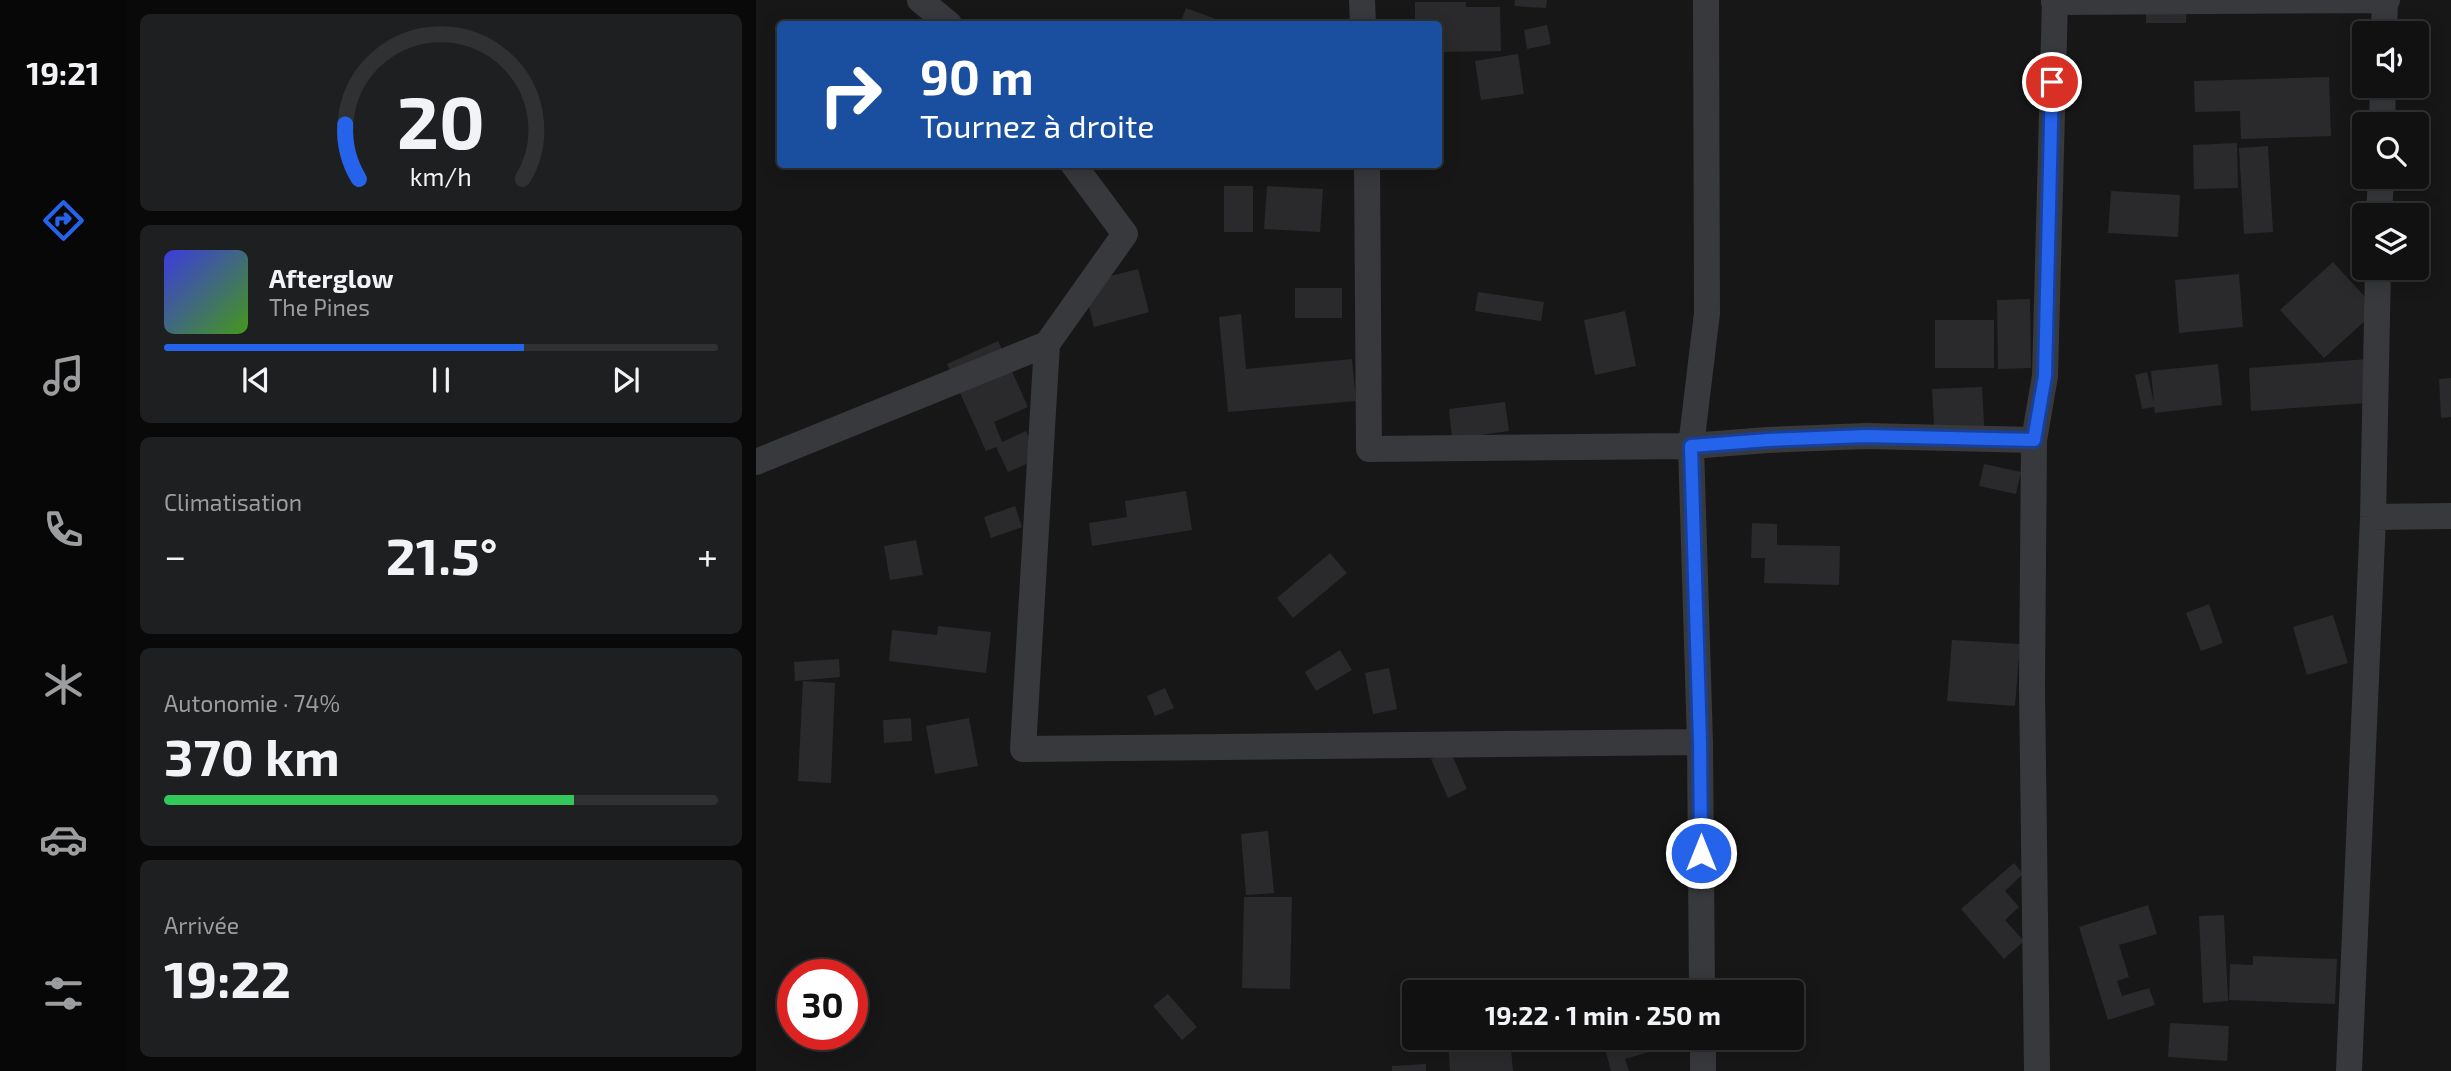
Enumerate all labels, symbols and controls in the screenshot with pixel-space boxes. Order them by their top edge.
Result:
map controls [2352,21,2429,280]
button: sound [2352,21,2429,98]
text: 90 m [920,46,1034,105]
icon: right [805,49,896,140]
pin [2022,52,2082,112]
text: 19:21 [26,53,100,91]
icon: arrive [2033,63,2071,101]
text: 20 [397,76,485,164]
text: Tournez à droite [920,106,1154,144]
button: search [2352,112,2429,189]
text: km/h [410,161,472,191]
icon: directions [39,196,88,245]
button: layers [2352,203,2429,280]
text: Afterglow [269,262,394,293]
text: The Pines [269,293,370,321]
icon: music [39,351,88,400]
icon: previous [237,361,275,399]
icon: pause [422,361,460,399]
icon: next [607,361,645,399]
text: Climatisation [164,488,302,516]
icon: phone [39,505,88,554]
text: 21.5° [386,523,498,585]
text: − [164,532,186,578]
text: + [697,532,718,578]
icon: climate [39,660,88,709]
text: Autonomie · 74% [164,689,340,717]
text: 370 km [164,724,340,786]
icon: car [39,815,88,864]
position arrow [1664,816,1738,890]
text: Arrivée [164,911,239,939]
text: 19:22 [164,946,291,1008]
speed limit sign: 30 [777,959,868,1050]
icon: filters [39,969,88,1018]
text: 19:22 · 1 min · 250 m [1485,999,1721,1030]

